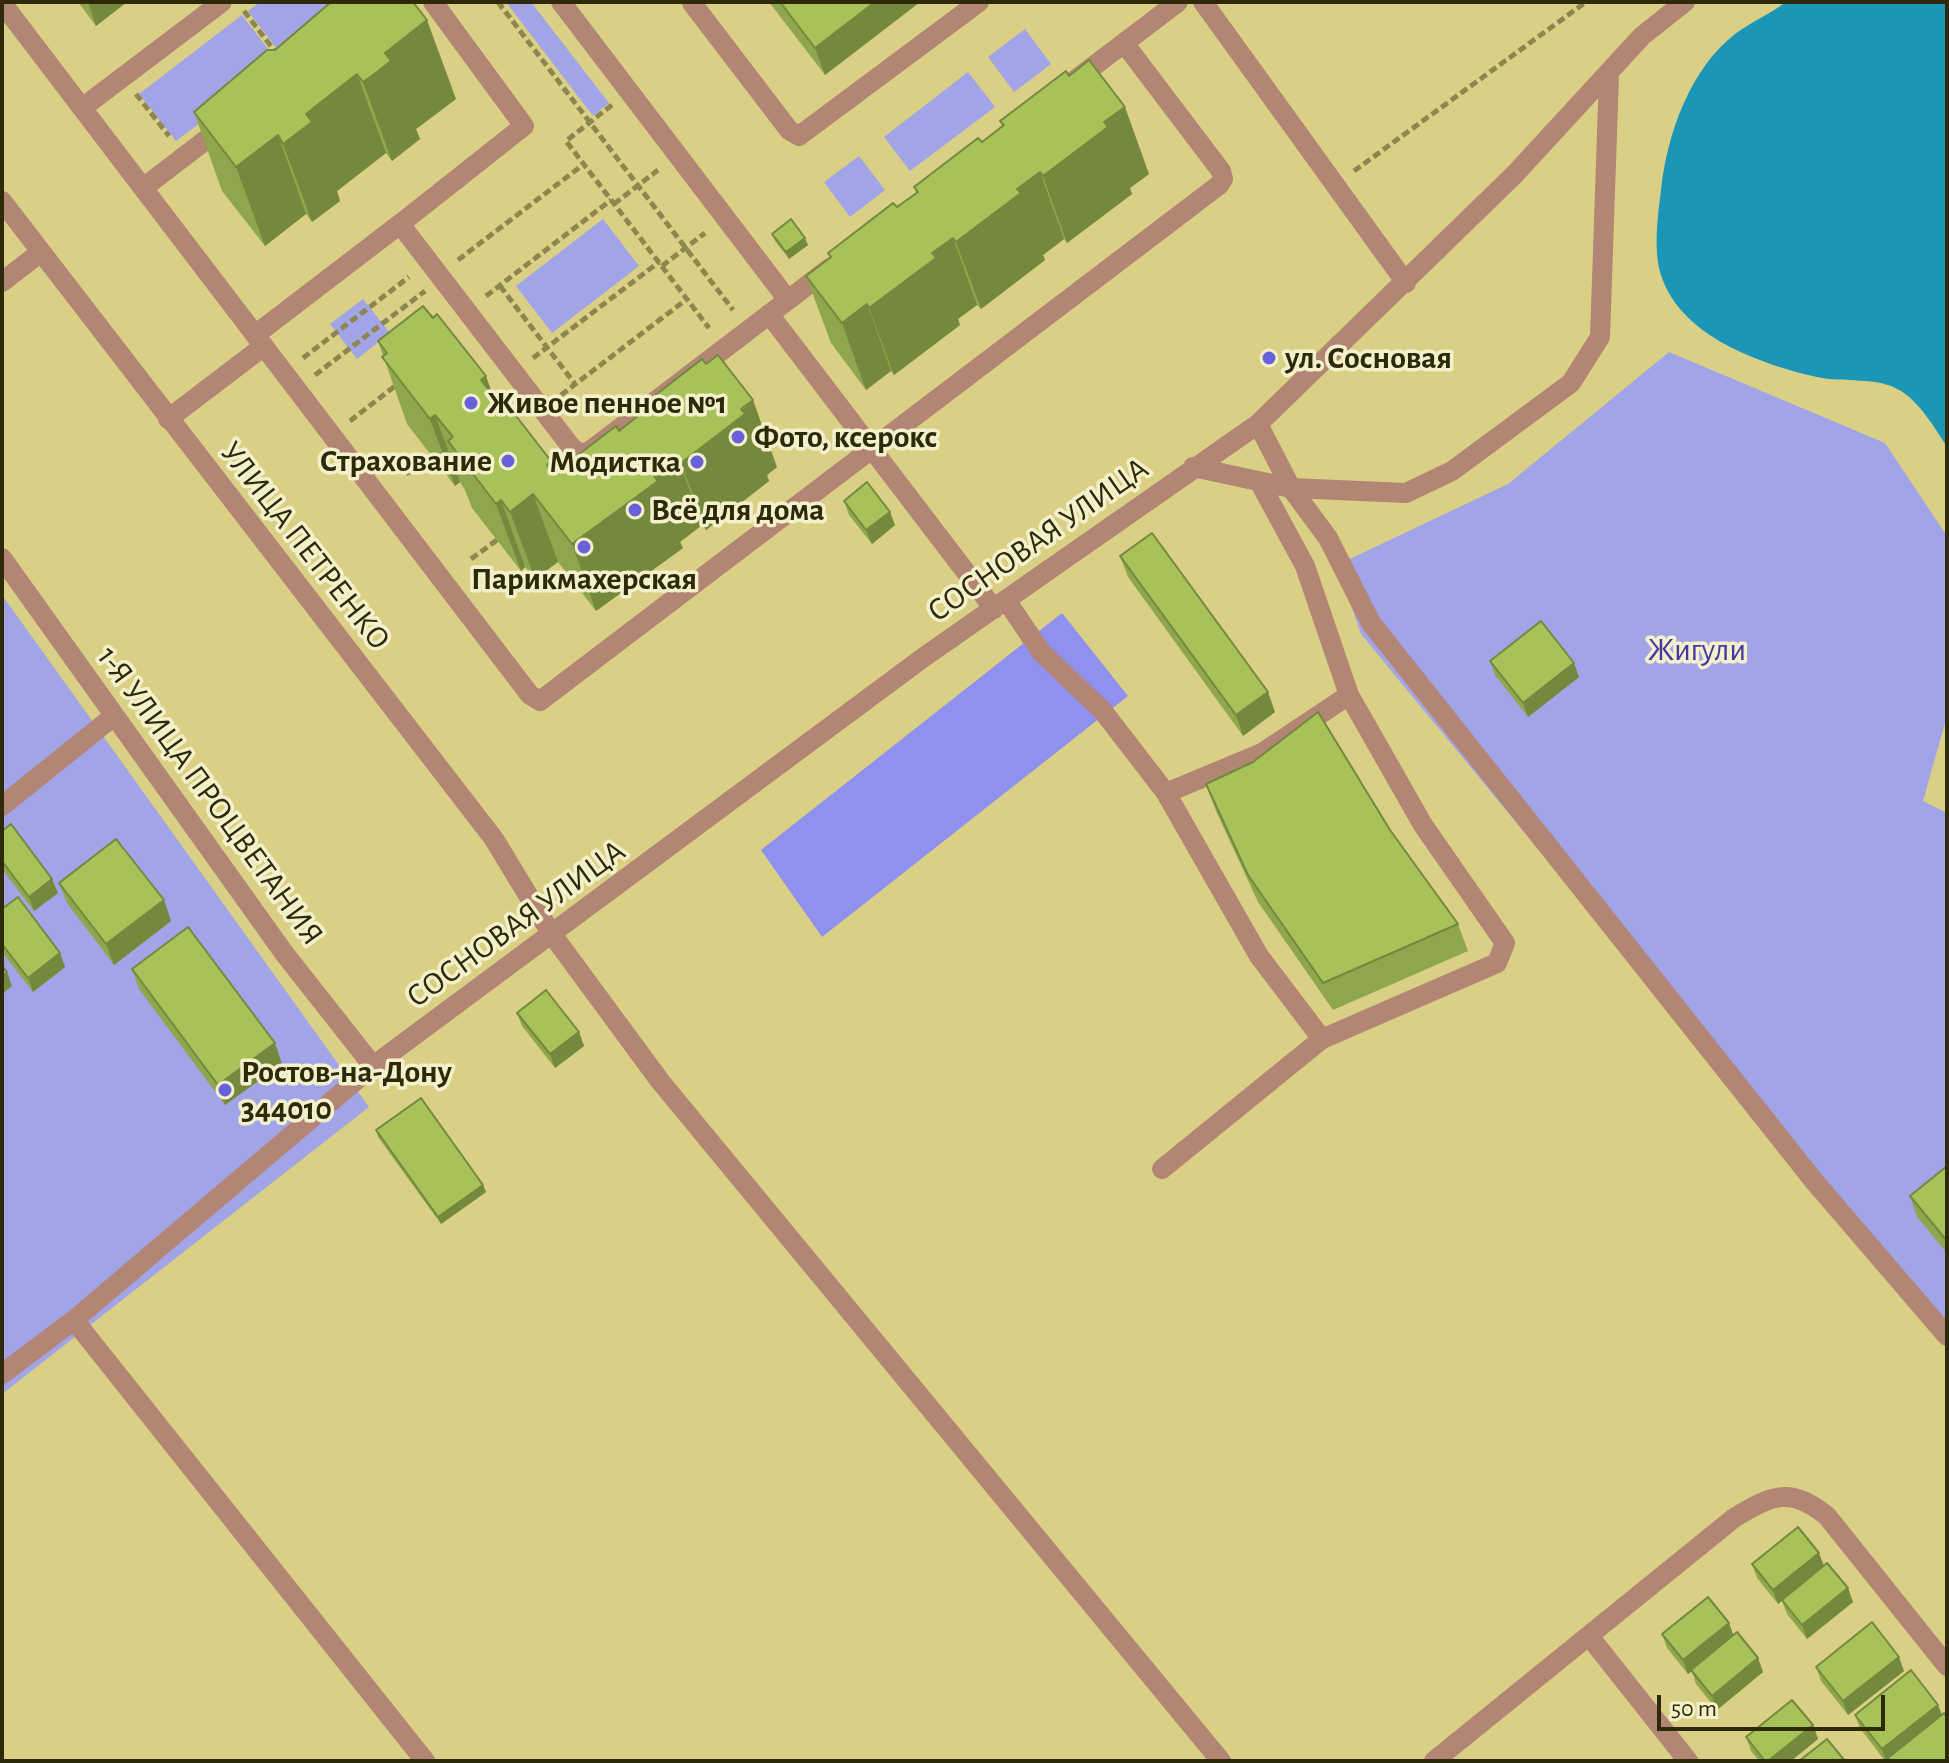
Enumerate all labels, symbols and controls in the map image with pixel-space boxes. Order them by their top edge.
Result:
place label: ул. Сосновая [1285,339,1452,377]
marker: ул. Сосновая [1260,349,1278,367]
place label: Живое пенное №1 [487,384,727,422]
marker: Живое пенное №1 [462,394,480,412]
place label: Фото, ксерокс [754,418,937,456]
marker: Фото, ксерокс [729,428,747,446]
street label: УЛИЦА ПЕТРЕНКО [212,434,398,658]
place label: Страхование [320,442,492,480]
place label: Модистка [549,443,681,481]
street label: СОСНОВАЯ УЛИЦА [920,449,1156,631]
marker: Страхование [499,452,517,470]
marker: Модистка [688,453,706,471]
place label: Всё для дома [651,491,825,529]
marker: Всё для дома [626,501,644,519]
marker: Парикмахерская [575,538,593,556]
place label: Парикмахерская [471,560,697,598]
park label: Жигули [1648,631,1746,669]
street label: 1-Я УЛИЦА ПРОЦВЕТАНИЯ [89,639,331,953]
street label: СОСНОВАЯ УЛИЦА [399,832,633,1016]
place label: Ростов-на-Дону 344010 [241,1053,452,1128]
marker: Ростов-на-Дону 344010 [216,1081,234,1099]
scale bar [1661,1679,1889,1729]
text: 50 m [1671,1697,1717,1721]

